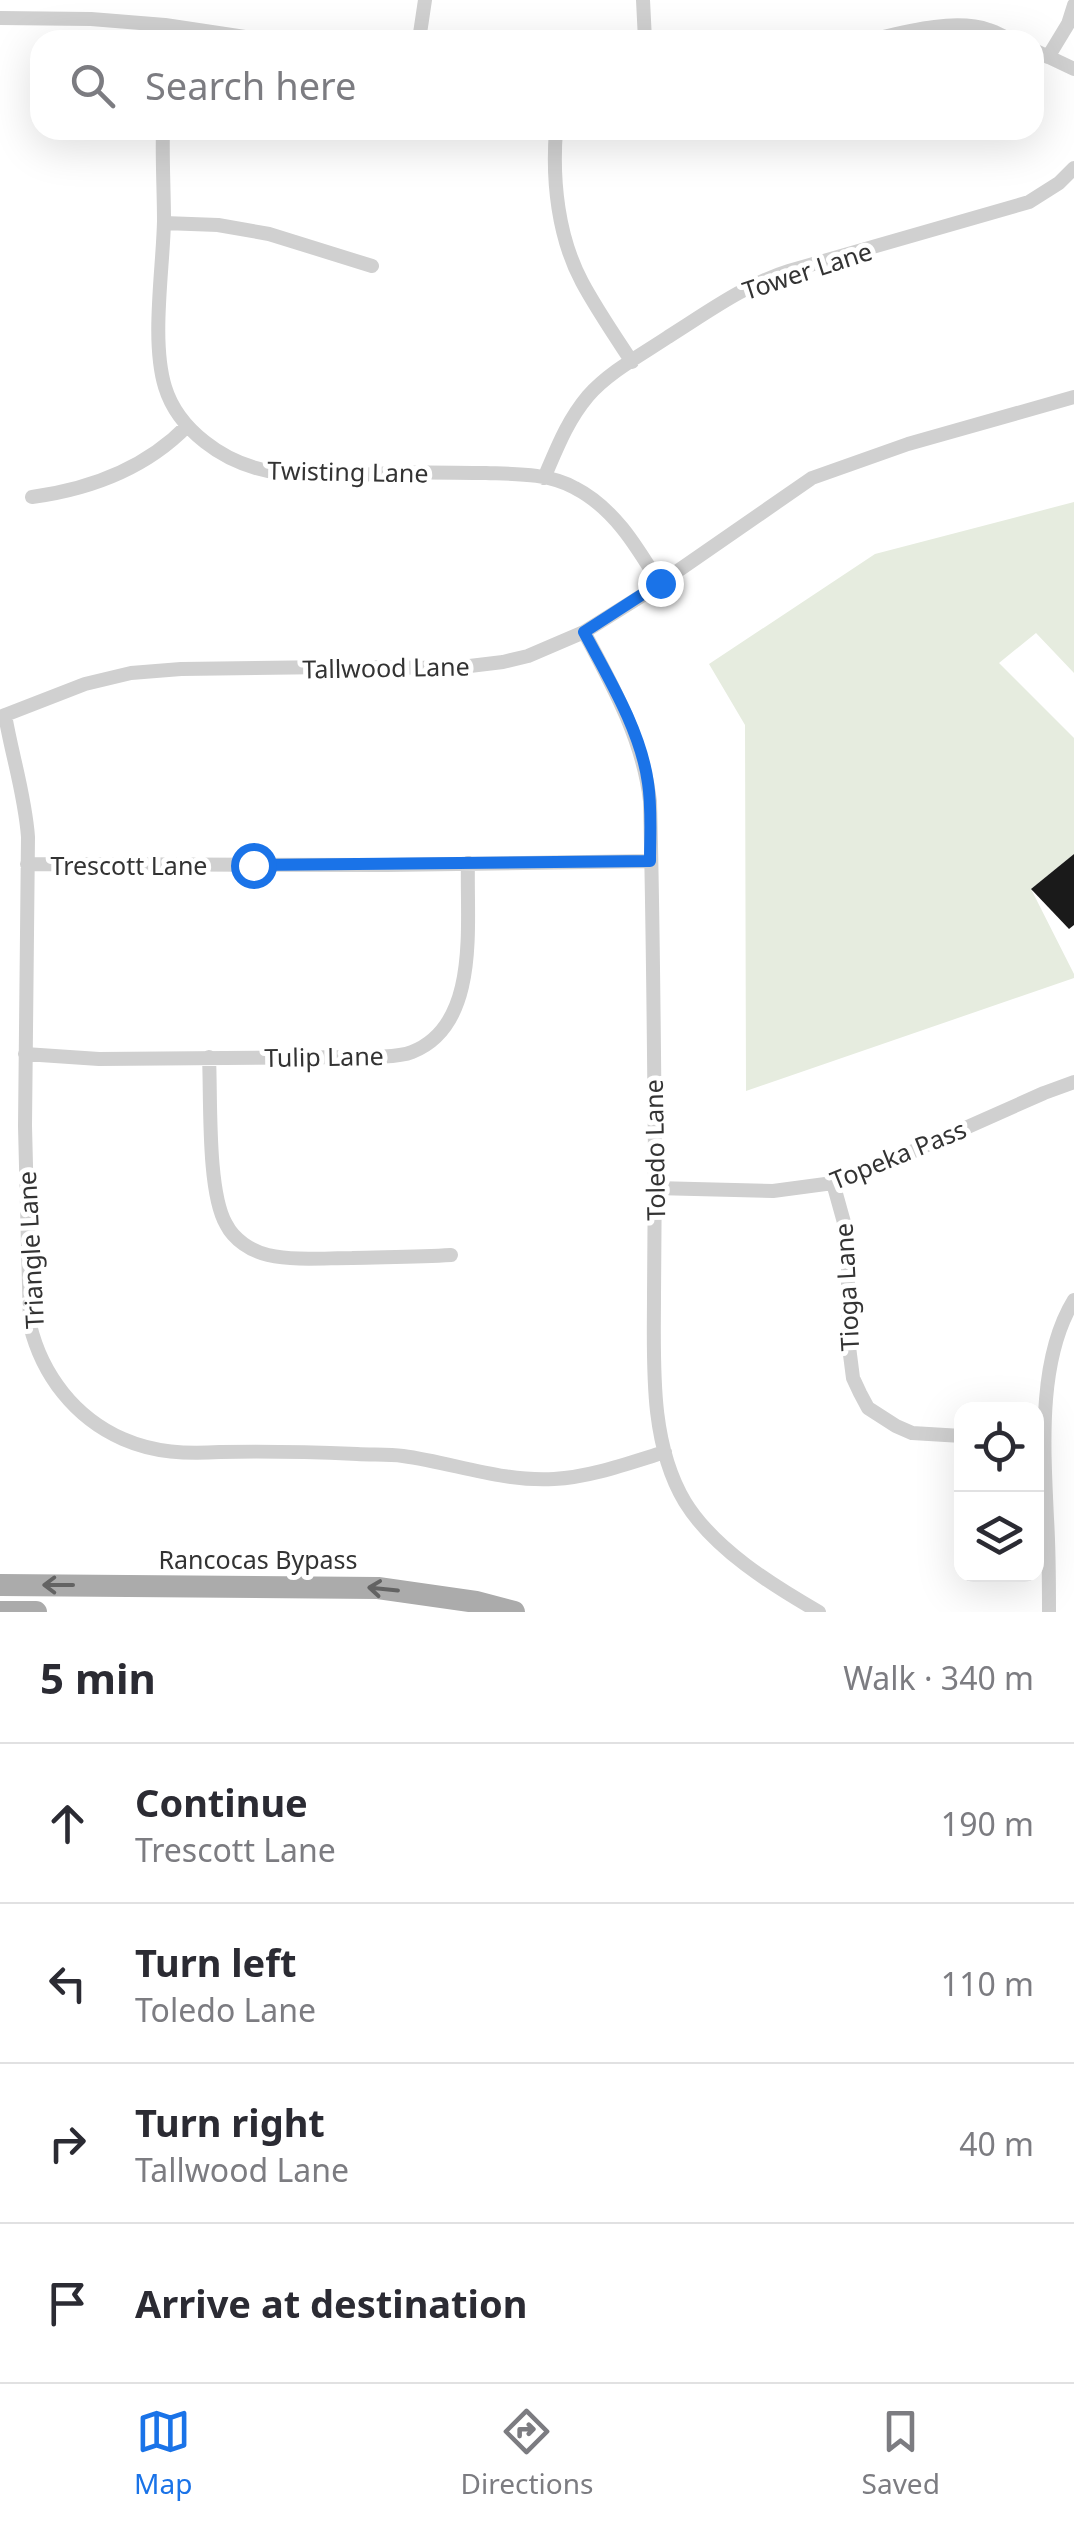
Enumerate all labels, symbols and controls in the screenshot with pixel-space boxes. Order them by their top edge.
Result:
search box [30,30,1044,140]
icon: search [65,58,120,113]
text: Search here [145,59,356,111]
street label: Tower Lane [738,233,876,307]
street label: Twisting Lane [267,453,429,489]
route end [638,561,684,607]
street label: Tallwood Lane [302,649,470,685]
route start [231,843,277,889]
street label: Trescott Lane [51,848,207,882]
street label: Tulip Lane [264,1038,384,1074]
street label: Toledo Lane [636,1079,672,1221]
street label: Topeka Pass [825,1111,971,1197]
street label: Triangle Lane [9,1170,51,1330]
street label: Tioga Lane [826,1222,866,1352]
map controls [954,1402,1044,1582]
button: locate [954,1402,1044,1492]
button: layers [954,1492,1044,1582]
street label: Rancocas Bypass [158,1542,358,1576]
one-way arrow [43,1576,76,1594]
one-way arrow [368,1580,400,1599]
text: 5 min [40,1649,156,1706]
text: Walk · 340 m [843,1656,1034,1699]
text: Continue [135,1776,308,1828]
icon: ahead [40,1796,95,1851]
text: 190 m [941,1802,1034,1845]
text: Trescott Lane [135,1828,336,1871]
text: Turn left [135,1936,297,1988]
icon: left [40,1956,95,2011]
text: 110 m [941,1962,1034,2005]
text: Toledo Lane [135,1988,316,2031]
text: Turn right [135,2096,325,2148]
icon: right [40,2116,95,2171]
text: 40 m [959,2122,1034,2165]
text: Tallwood Lane [135,2148,349,2191]
icon: arrive [40,2276,95,2331]
text: Arrive at destination [135,2277,527,2329]
tab: Map [134,2404,192,2502]
tab: Directions [461,2404,593,2502]
tab: Saved [862,2404,940,2502]

